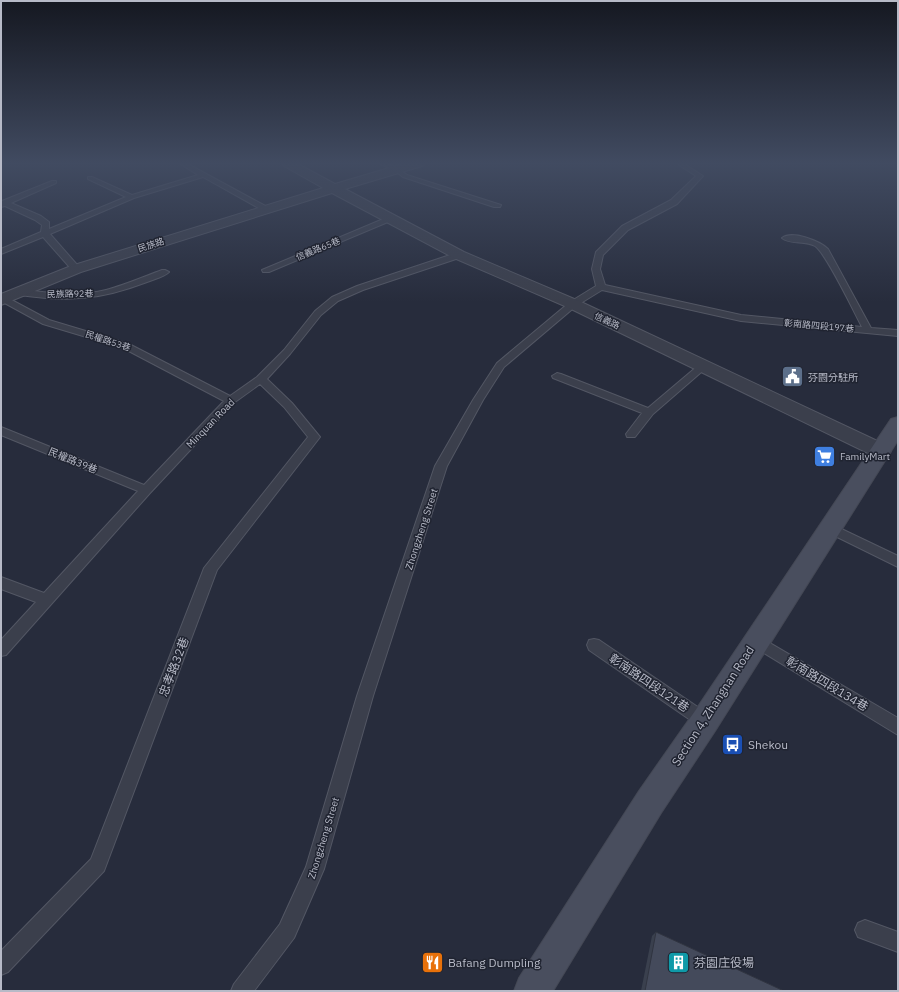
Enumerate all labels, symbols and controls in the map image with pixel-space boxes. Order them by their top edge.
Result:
street label: 民族路 [136,235,165,254]
street label: 信義路65巷 [294,235,342,262]
street label: 民族路92巷 [46,288,93,299]
street label: 信義路 [593,310,622,331]
street label: 彰南路四段197巷 [784,317,854,334]
street label: 民權路53巷 [84,328,132,353]
public building icon: 芬園分駐所 [780,364,806,390]
place label: 芬園分駐所 [808,371,858,384]
street label: Minquan Road [183,396,237,451]
supermarket icon: FamilyMart [811,443,837,469]
street label: 民權路39巷 [46,445,99,476]
place label: FamilyMart [840,450,891,463]
street label: Zhongzheng Street [402,486,441,571]
street label: 忠孝路32巷 [155,635,192,699]
street label: Section 4, Zhangnan Road [668,643,757,769]
street label: 彰南路四段121巷 [606,650,692,715]
street label: 彰南路四段134巷 [783,653,871,714]
bus stop icon: Shekou [720,732,746,758]
place label: Shekou [748,737,788,752]
street label: Zhongzheng Street [305,795,342,881]
restaurant icon: Bafang Dumpling [419,950,445,976]
building icon: 芬園庄役場 [666,950,692,976]
place label: Bafang Dumpling [448,955,541,970]
place label: 芬園庄役場 [694,955,754,970]

